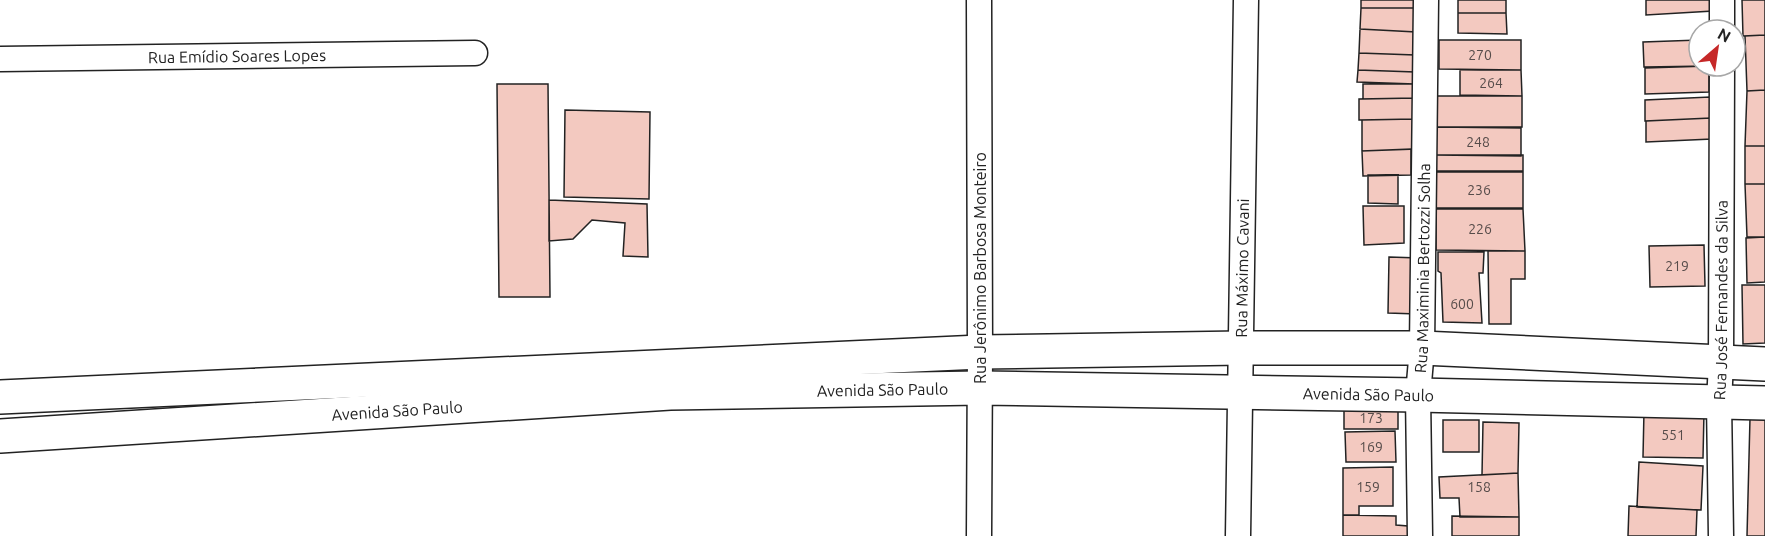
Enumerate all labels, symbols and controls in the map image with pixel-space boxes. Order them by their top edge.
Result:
north arrow [1687,18,1747,78]
text: N [1715,24,1734,46]
street label: Rua Emídio Soares Lopes [148,46,326,66]
house number: 270 [1468,47,1492,63]
house number: 264 [1479,75,1503,91]
house number: 248 [1466,134,1490,150]
street label: Rua Jerônimo Barbosa Monteiro [971,152,989,384]
street label: Rua Maximinia Bertozzi Solha [1411,163,1433,374]
house number: 236 [1467,182,1491,198]
street label: Rua Máximo Cavani [1232,198,1252,338]
street label: Rua José Fernandes da Silva [1710,200,1731,401]
house number: 226 [1468,221,1492,237]
house number: 219 [1665,258,1689,274]
house number: 600 [1450,296,1474,312]
street label: Avenida São Paulo [817,380,948,400]
street label: Avenida São Paulo [1303,384,1434,404]
street label: Avenida São Paulo [331,397,463,424]
house number: 173 [1359,410,1383,426]
house number: 551 [1661,427,1685,443]
house number: 169 [1359,439,1383,455]
house number: 159 [1356,479,1380,495]
house number: 158 [1467,479,1491,495]

